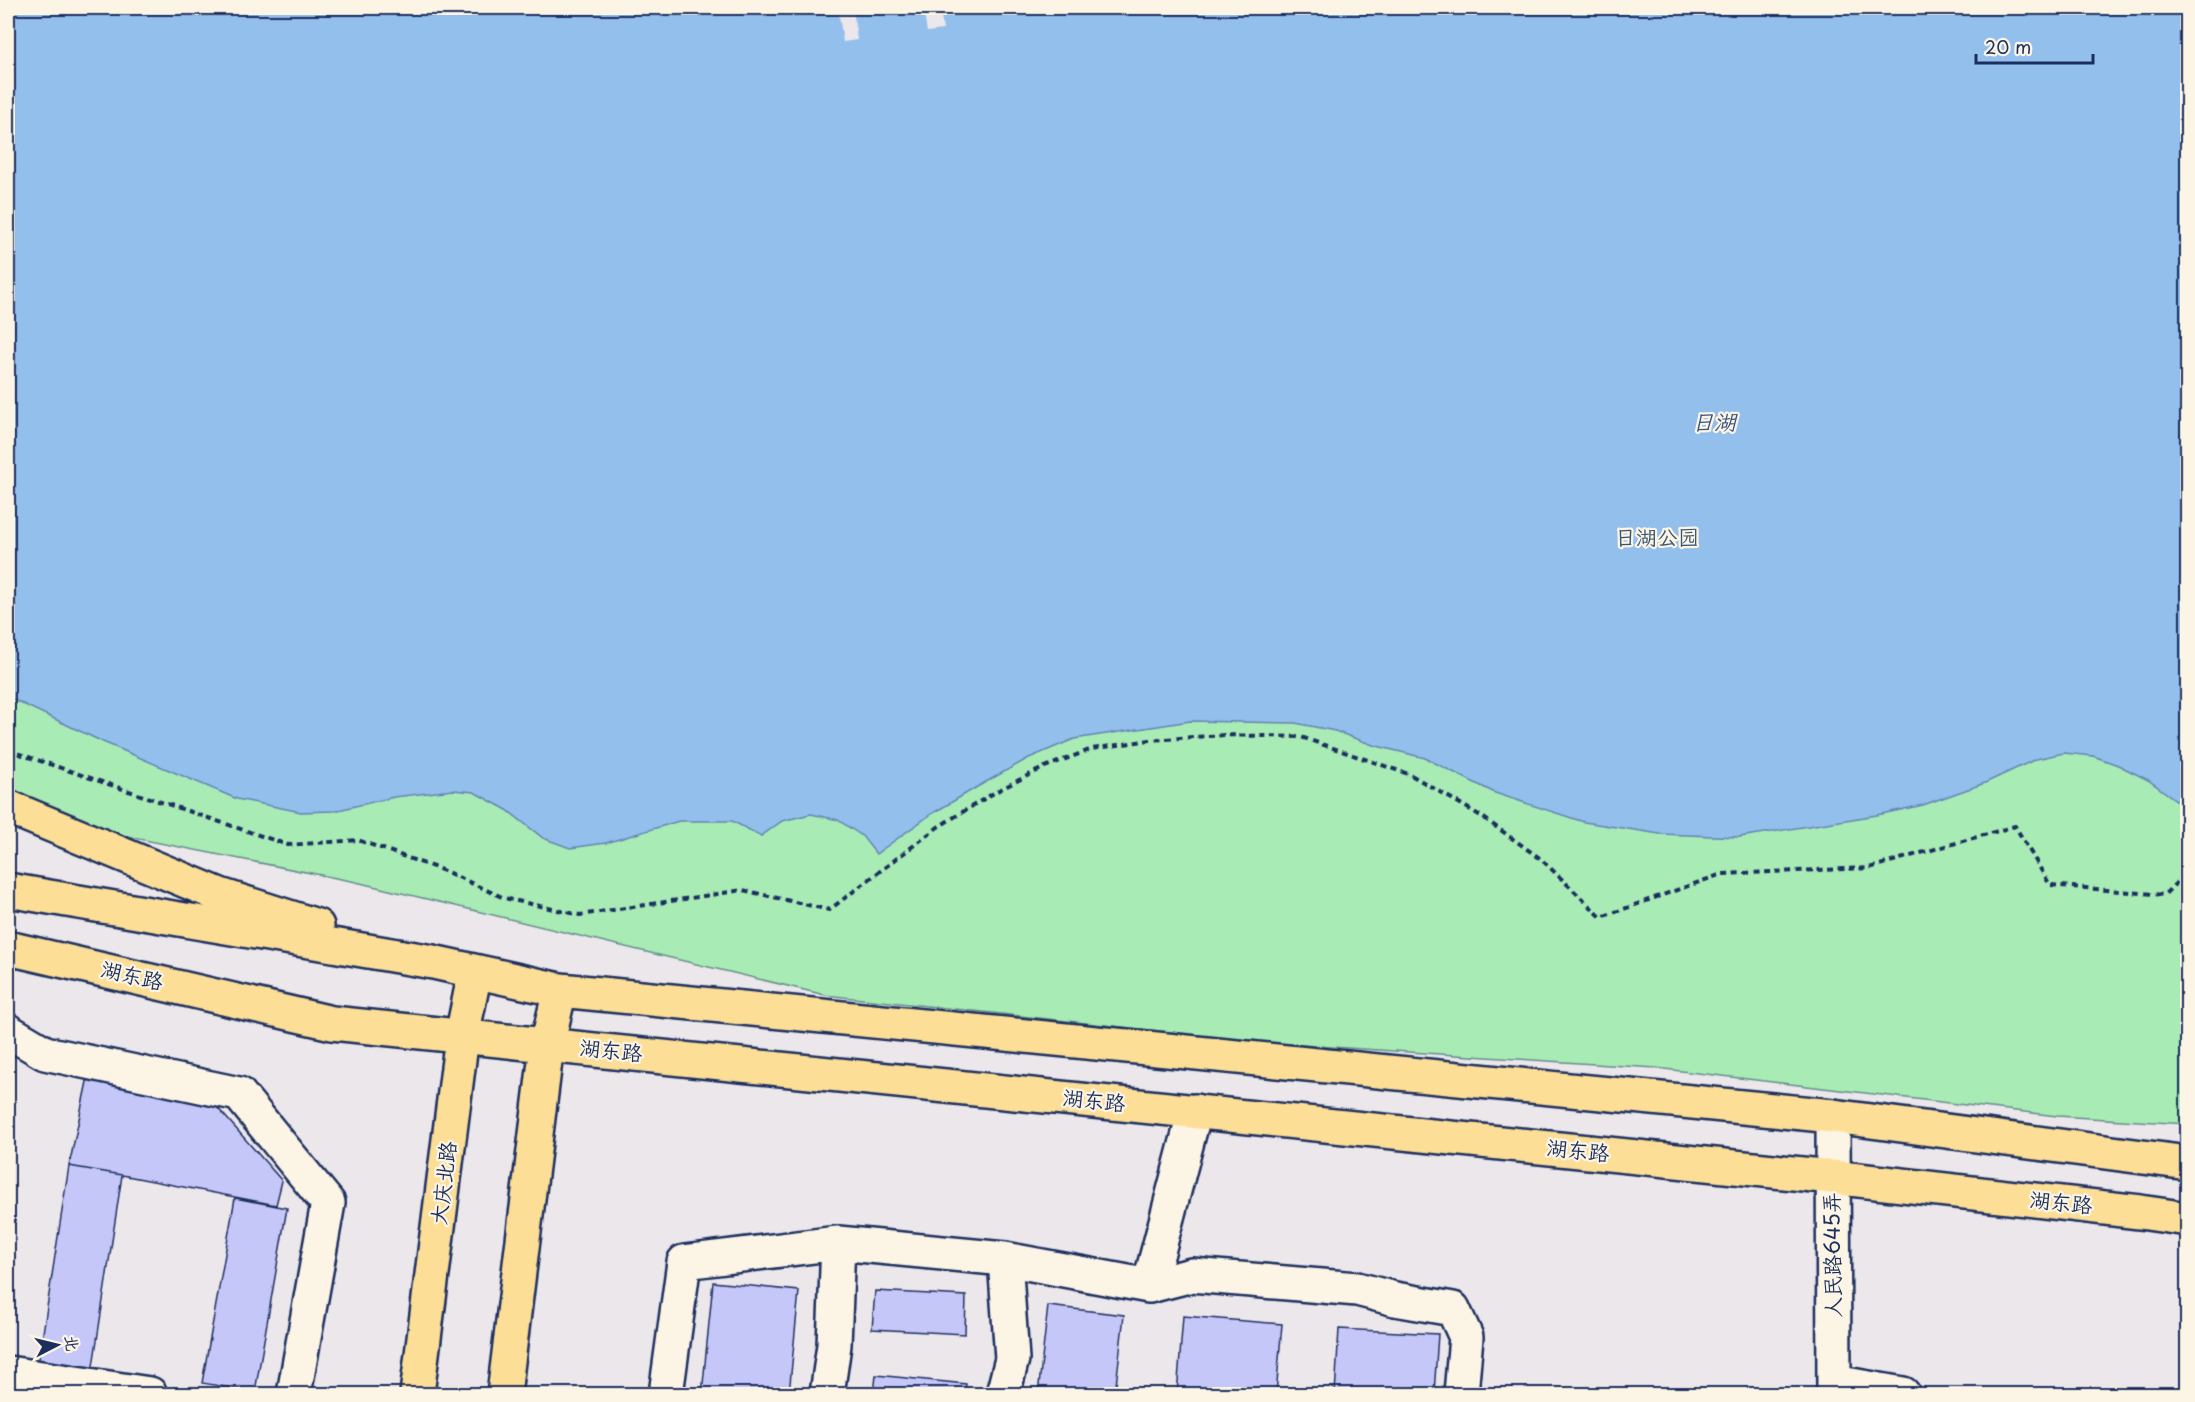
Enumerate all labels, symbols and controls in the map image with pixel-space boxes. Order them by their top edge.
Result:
scale bar [1976,27,2093,65]
text: 20 m [1985,33,2031,60]
water label: 日湖 [1692,404,1738,437]
park label: 日湖公园 [1615,520,1699,552]
street label: 湖东路 [98,951,167,997]
street label: 湖东路 [578,1030,644,1068]
street label: 湖东路 [1061,1080,1127,1118]
street label: 湖东路 [1545,1130,1611,1168]
street label: 大庆北路 [421,1139,463,1226]
street label: 湖东路 [2028,1182,2094,1220]
street label: 人民路645弄 [1814,1192,1848,1318]
north arrow [27,1315,87,1375]
text: 北 [60,1334,86,1352]

